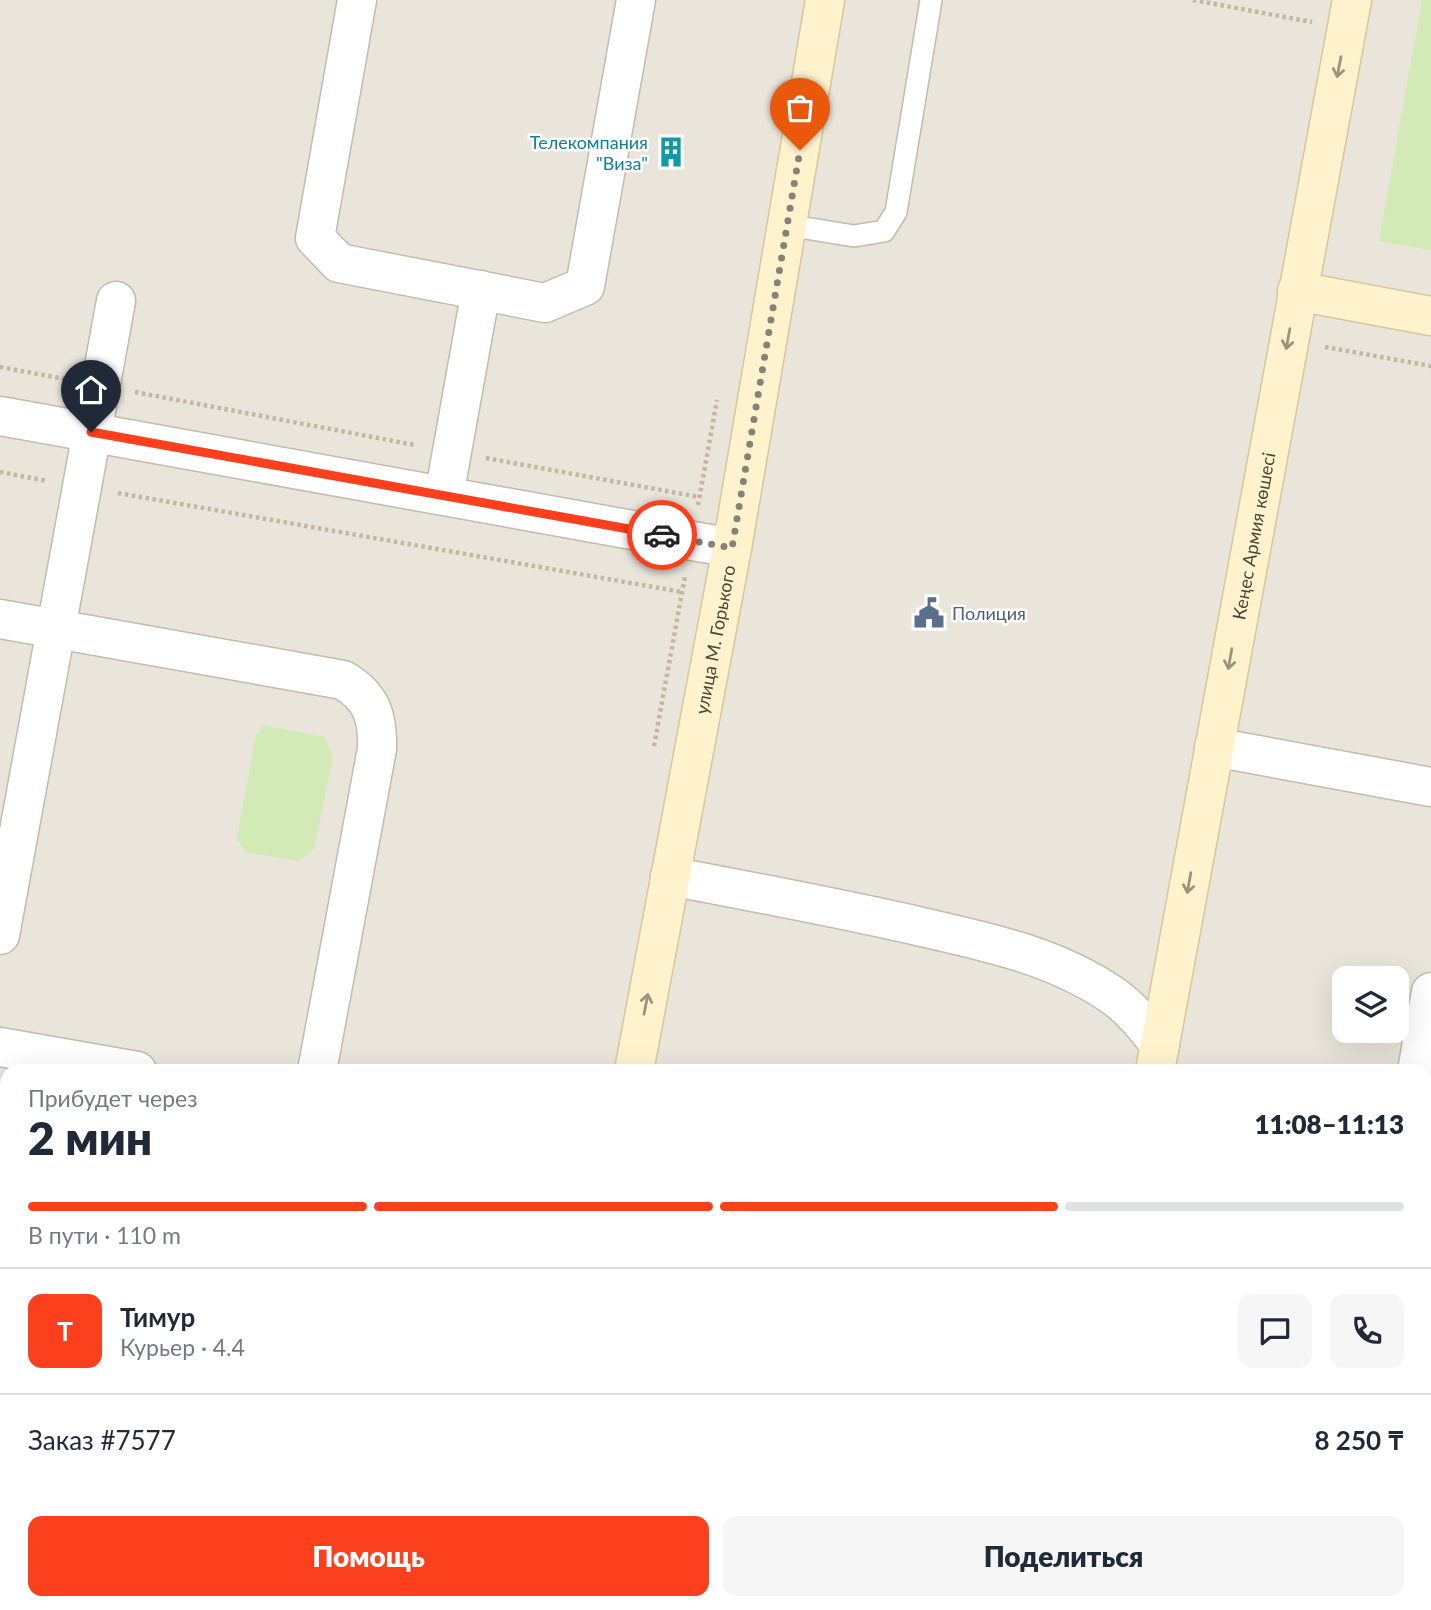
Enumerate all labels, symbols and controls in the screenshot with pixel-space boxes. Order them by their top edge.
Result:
one-way arrow [1332,55,1345,78]
pin [770,78,830,150]
icon: bag [781,89,819,127]
place label: Телекомпания "Виза" [530,131,648,174]
building icon: Телекомпания "Виза" [654,135,688,169]
one-way arrow [1281,327,1295,350]
pin [61,360,121,432]
icon: home [72,371,110,409]
street label: Кеңес Армия көшесі [1227,451,1280,621]
courier [627,500,697,570]
icon: car [643,516,681,554]
street label: улица М. Горького [690,563,740,716]
public building icon: Полиция [912,596,946,630]
place label: Полиция [952,602,1026,624]
one-way arrow [1223,647,1236,670]
one-way arrow [1182,871,1196,894]
map controls [1332,966,1409,1043]
button: layers [1332,966,1409,1043]
one-way arrow [640,993,654,1016]
text: Прибудет через [28,1084,198,1112]
text: 11:08–11:13 [1254,1108,1404,1140]
text: 2 мин [28,1110,152,1165]
text: В пути · 110 m [28,1221,181,1249]
button: chat [1238,1294,1312,1368]
button: phone [1330,1294,1404,1368]
text: Тимур [120,1301,195,1333]
text: Т [57,1315,73,1347]
text: Курьер · 4.4 [120,1333,245,1361]
text: Заказ #7577 [28,1424,176,1456]
text: 8 250 ₸ [1314,1424,1404,1456]
button: Помощь [28,1516,709,1596]
button: Поделиться [723,1516,1404,1596]

